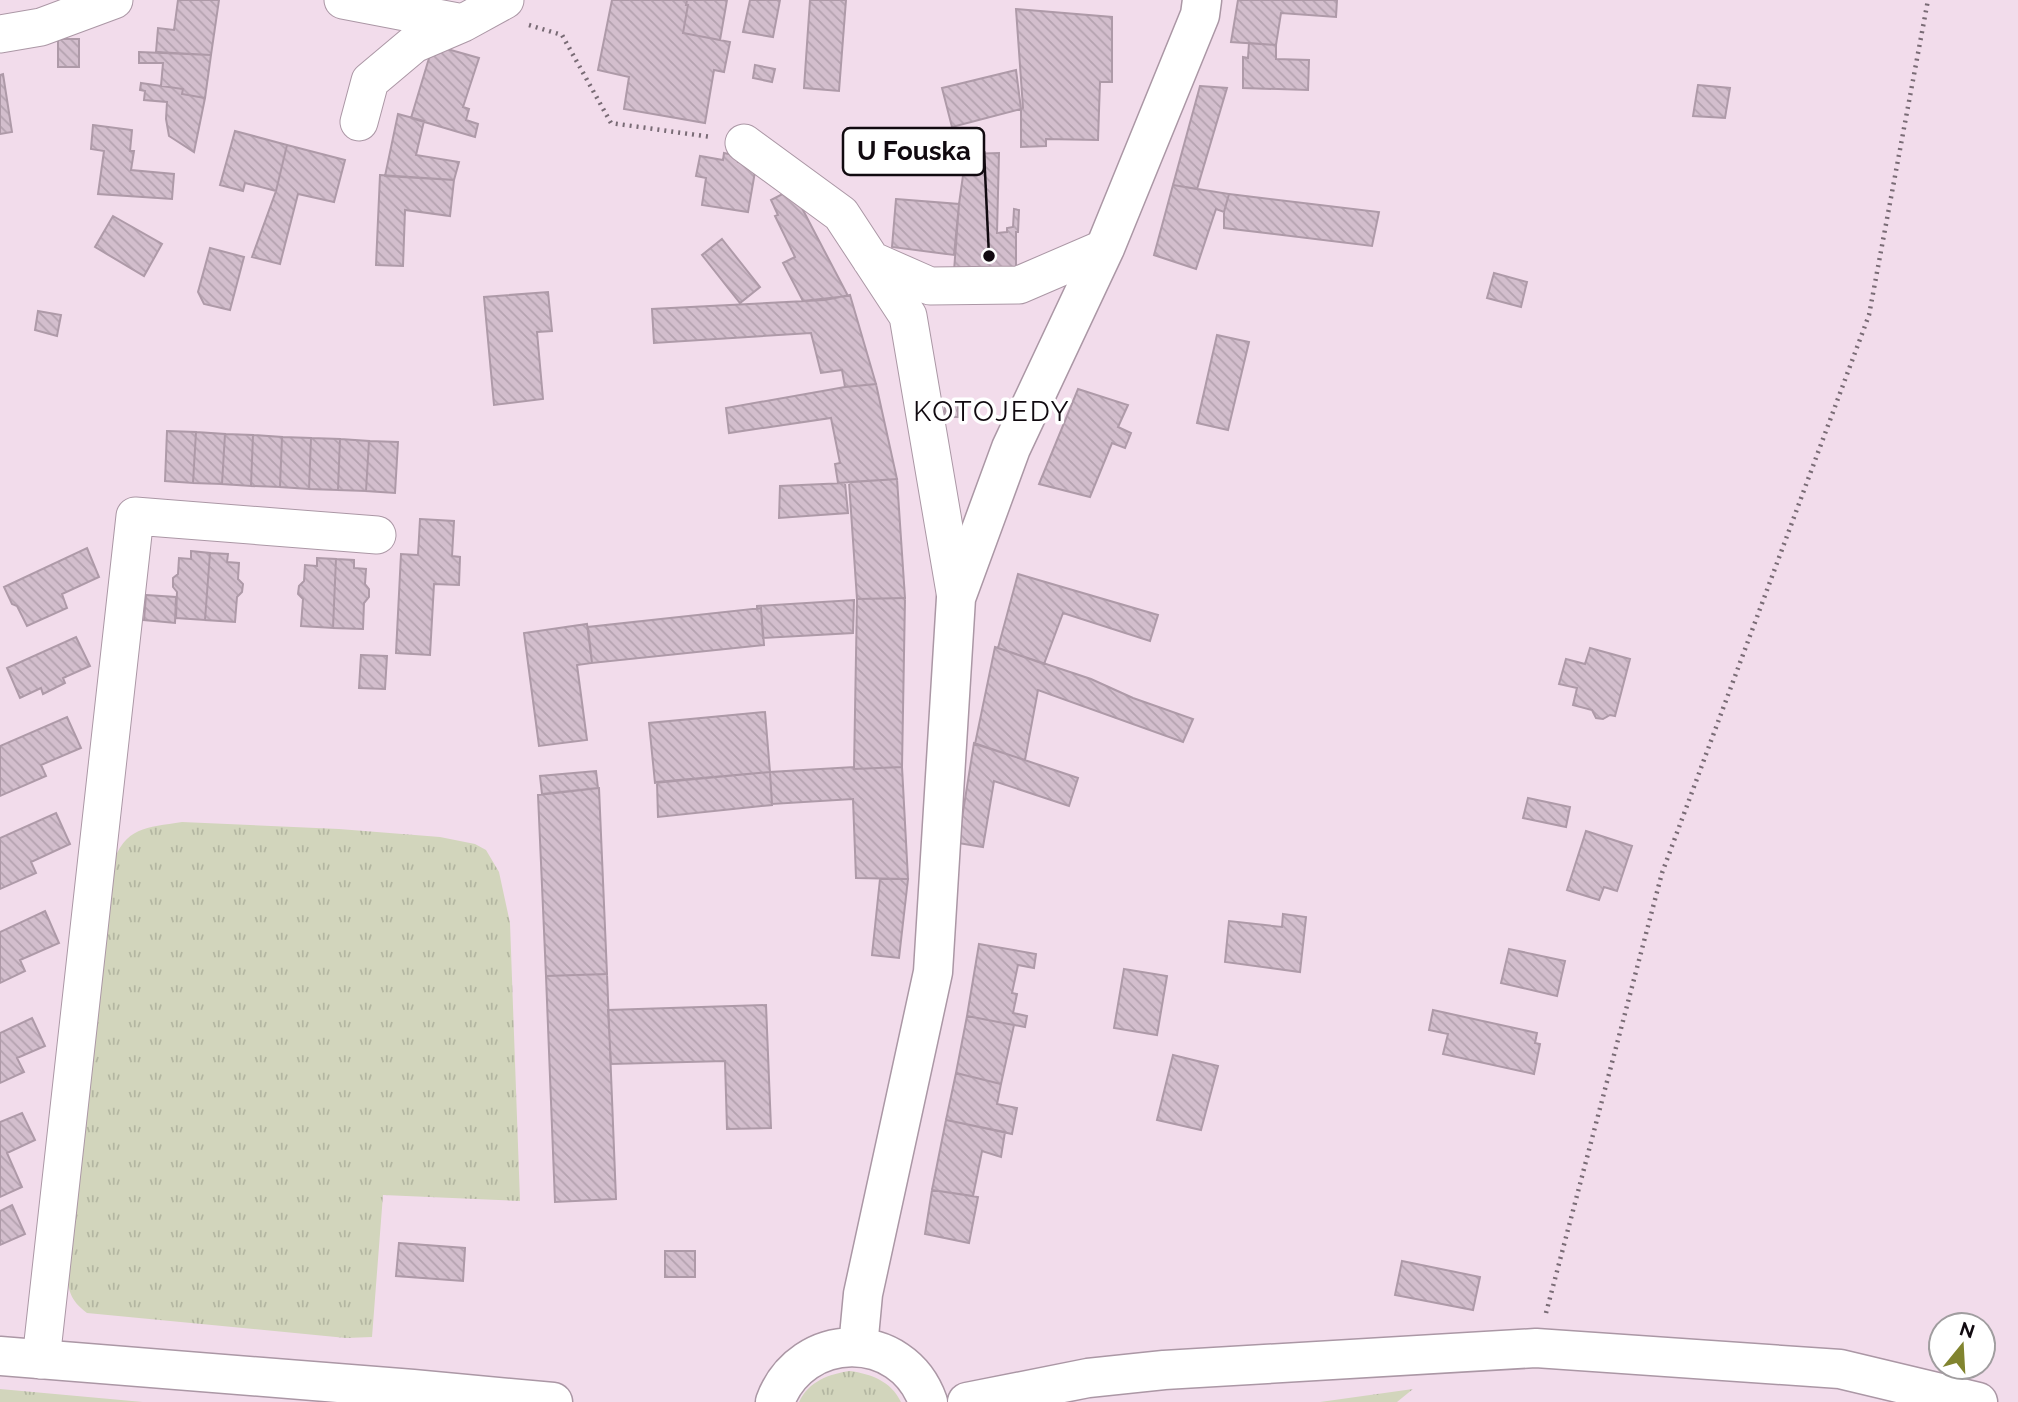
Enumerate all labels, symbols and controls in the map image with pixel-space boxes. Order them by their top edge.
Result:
callout: U Fouska [843,128,984,175]
text: U Fouska [857,136,971,166]
district label: KOTOJEDY [913,395,1071,428]
north arrow [1927,1311,1997,1381]
text: N [1957,1317,1978,1343]

